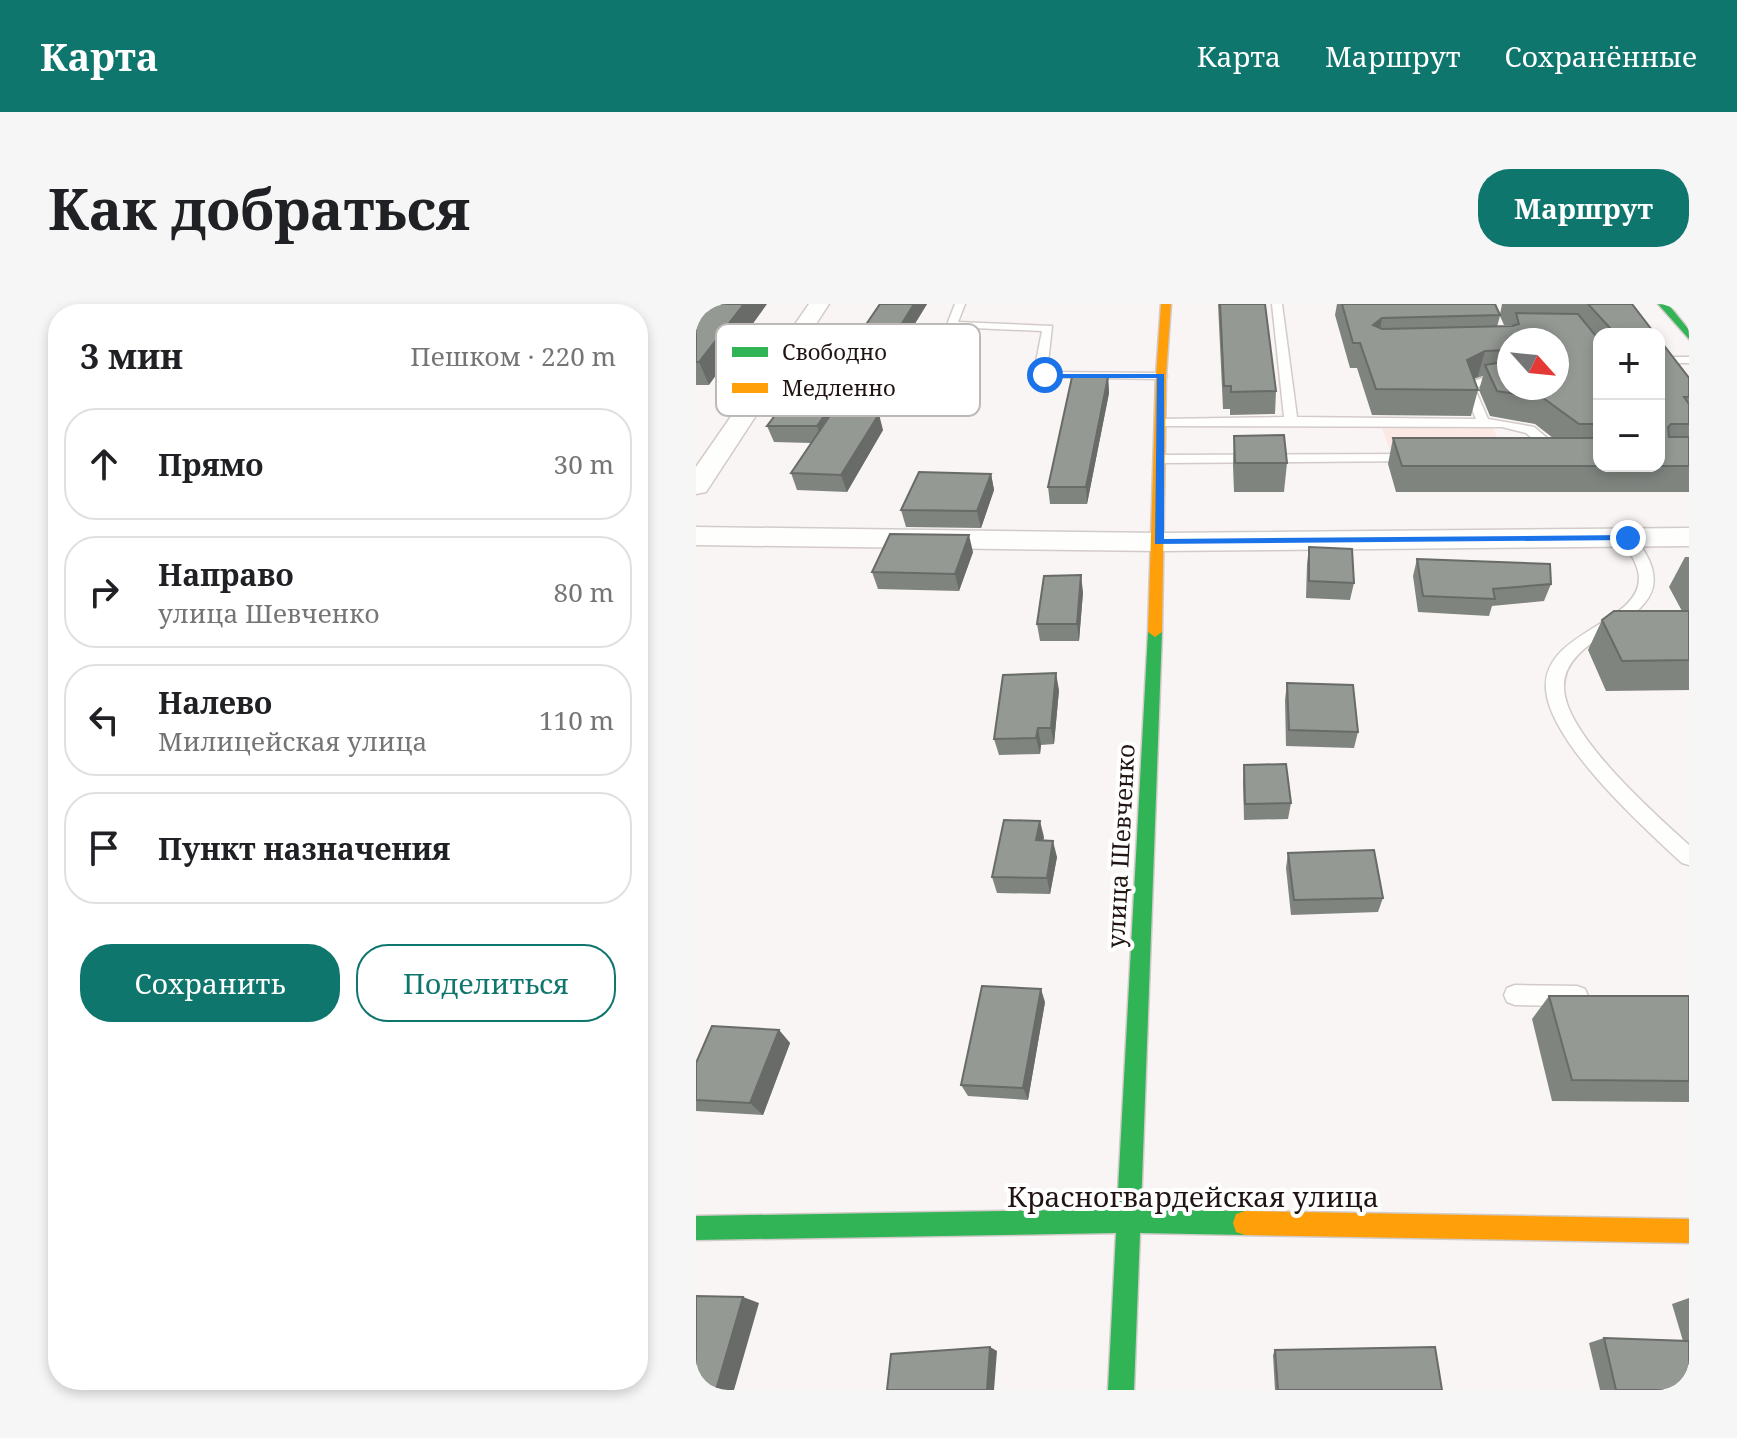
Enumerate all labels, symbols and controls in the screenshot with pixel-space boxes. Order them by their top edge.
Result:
text: Карта [40,30,158,82]
text: Карта [1197,37,1281,75]
text: Маршрут [1325,37,1460,75]
text: Сохранённые [1504,37,1697,75]
button: Маршрут [1478,169,1689,247]
text: Как добраться [48,170,470,246]
legend [716,324,980,416]
north arrow [1497,328,1569,400]
map controls [1593,328,1665,472]
button: + [1593,328,1665,400]
text: 3 мин [80,333,183,379]
text: Свободно [782,336,887,366]
text: Пешком · 220 m [410,338,616,374]
route start [1027,357,1063,393]
text: Медленно [782,372,896,402]
button: − [1593,400,1665,472]
icon: ahead [82,442,126,486]
text: Прямо [158,444,264,485]
text: 30 m [554,446,614,482]
route end [1610,520,1646,556]
text: Направо [158,554,294,595]
icon: right [82,570,126,614]
text: 80 m [554,574,614,610]
text: улица Шевченко [158,595,379,631]
text: Налево [158,682,272,723]
icon: left [82,698,126,742]
text: 110 m [539,702,614,738]
text: Милицейская улица [158,723,427,759]
street label: улица Шевченко [1098,743,1142,949]
icon: arrive [82,826,126,870]
text: Пункт назначения [158,828,450,869]
button: Сохранить [80,944,340,1022]
button: Поделиться [356,944,616,1022]
street label: Красногвардейская улица [1007,1177,1379,1215]

